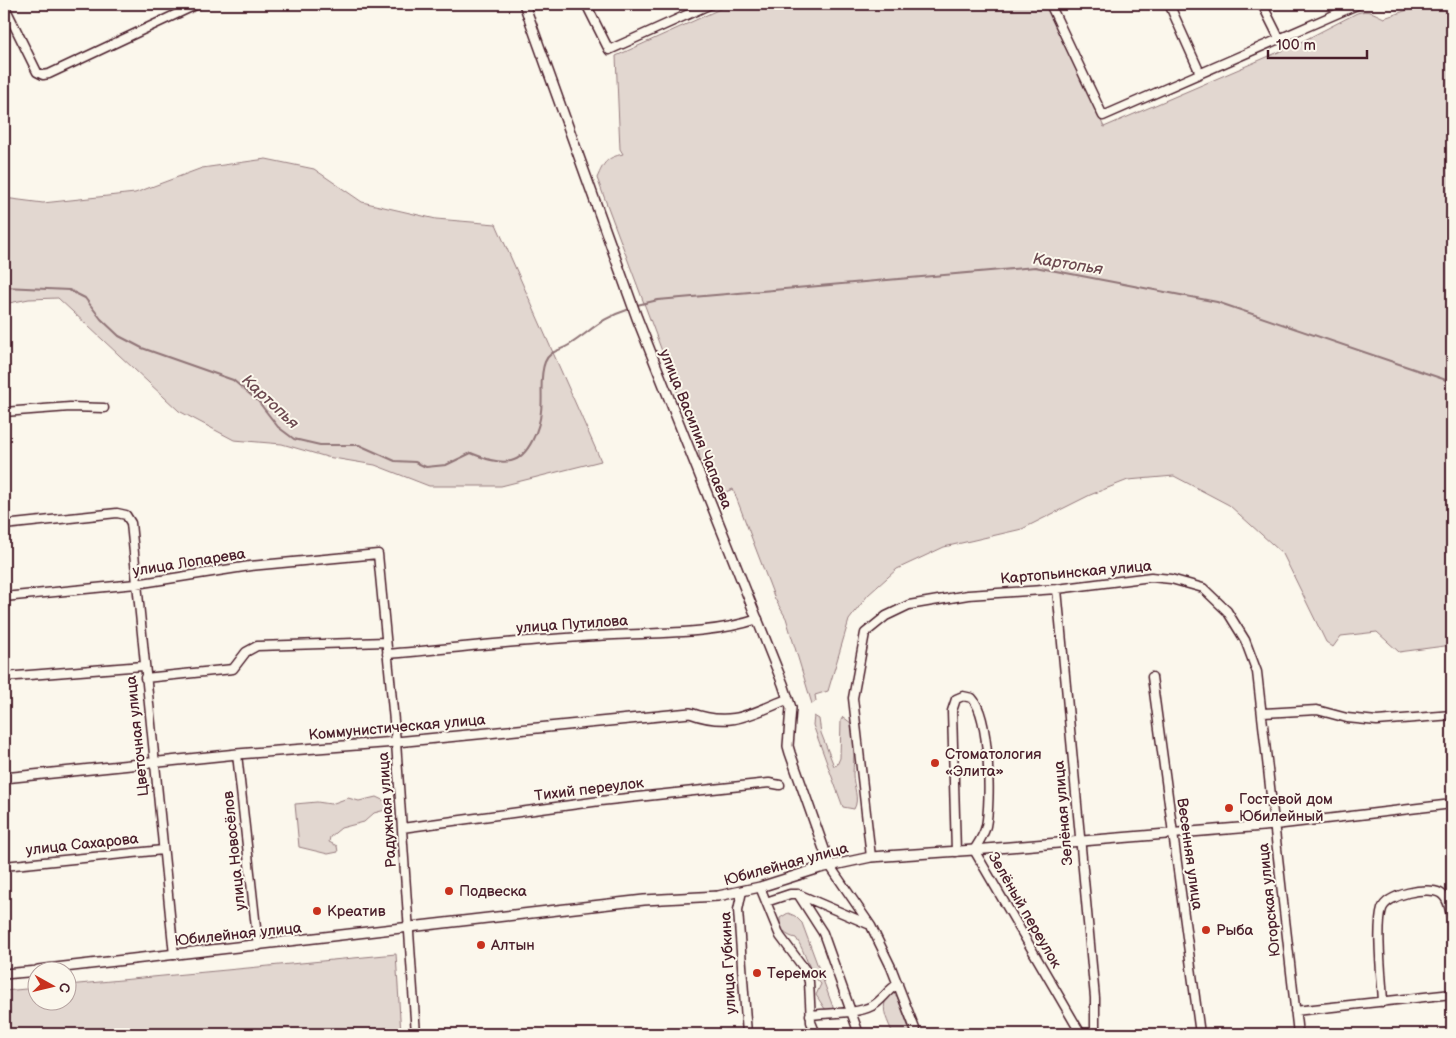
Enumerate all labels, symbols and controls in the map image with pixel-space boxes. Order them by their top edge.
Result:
scale bar [1268,28,1367,60]
text: 100 m [1276,36,1316,55]
water label: Картопья [1031,250,1104,279]
street label: улица Василия Чапаева [655,347,736,512]
water label: Картопья [238,371,302,433]
street label: улица Лопарева [131,544,247,581]
street label: Картопьинская улица [999,556,1153,589]
street label: улица Путилова [515,611,629,638]
street label: Цветочная улица [122,675,153,797]
street label: Коммунистическая улица [308,710,487,745]
place label: Стоматология «Элита» [945,745,1042,781]
street label: Радужная улица [374,751,401,869]
marker: Стоматология «Элита» [929,757,941,769]
street label: Зелёная улица [1049,760,1078,866]
street label: Тихий переулок [533,773,645,806]
street label: улица Новосёлов [219,790,250,912]
place label: Гостевой дом Юбилейный [1239,790,1333,826]
street label: Весенняя улица [1172,797,1207,911]
marker: Гостевой дом Юбилейный [1223,802,1235,814]
street label: улица Сахарова [25,829,139,860]
street label: Юбилейная улица [722,839,851,890]
street label: Югорская улица [1254,842,1285,958]
street label: Зелёный переулок [984,849,1066,972]
place label: Подвеска [459,882,527,901]
marker: Подвеска [443,885,455,897]
place label: Креатив [327,902,386,921]
marker: Креатив [311,905,323,917]
street label: улица Губкина [716,911,741,1015]
street label: Юбилейная улица [173,918,303,951]
place label: Рыба [1216,921,1253,940]
marker: Рыба [1200,924,1212,936]
place label: Алтын [490,936,535,955]
marker: Алтын [475,939,487,951]
north arrow [28,960,78,1010]
place label: Теремок [767,964,827,983]
marker: Теремок [751,967,763,979]
text: С [55,982,73,994]

